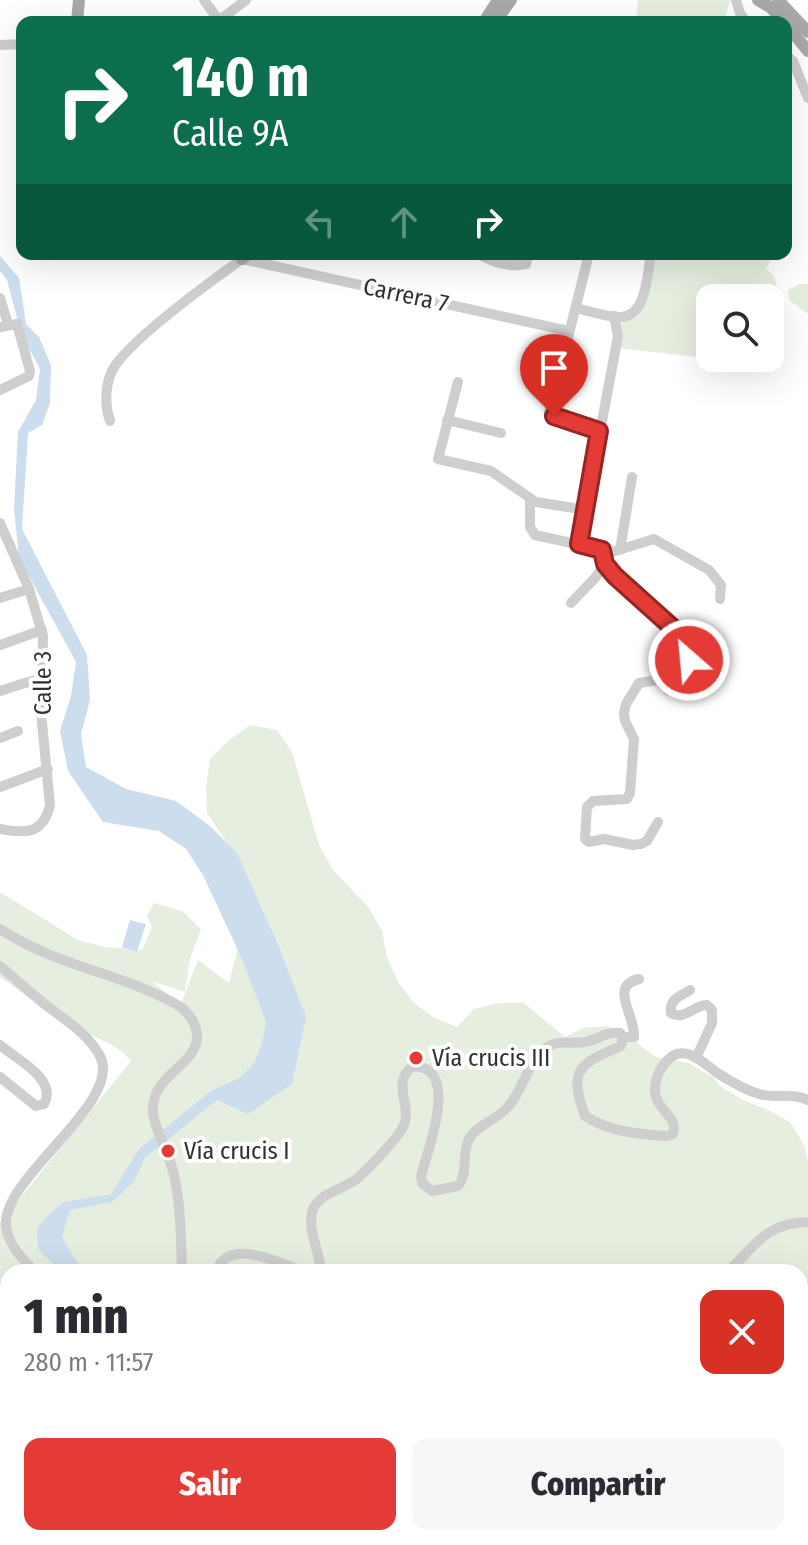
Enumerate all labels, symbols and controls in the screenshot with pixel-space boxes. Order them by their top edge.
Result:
text: 140 m [172,44,309,111]
icon: right [40,48,144,152]
text: Calle 9A [172,112,288,156]
icon: left [298,200,342,244]
icon: ahead [382,200,426,244]
icon: right [466,200,510,244]
street label: Carrera 7 [361,272,451,318]
map controls [696,284,784,372]
button: search [696,284,784,372]
pin [520,334,588,416]
icon: arrive [532,346,576,390]
position arrow [647,618,731,702]
street label: Calle 3 [29,651,57,715]
place label: Vía crucis III [432,1044,550,1072]
marker: Vía crucis III [407,1049,425,1067]
place label: Vía crucis I [184,1137,290,1165]
marker: Vía crucis I [159,1142,177,1160]
text: 1 min [24,1288,128,1346]
button: close [700,1290,784,1374]
text: 280 m · 11:57 [24,1347,153,1378]
button: Salir [24,1438,396,1530]
button: Compartir [412,1438,784,1530]

